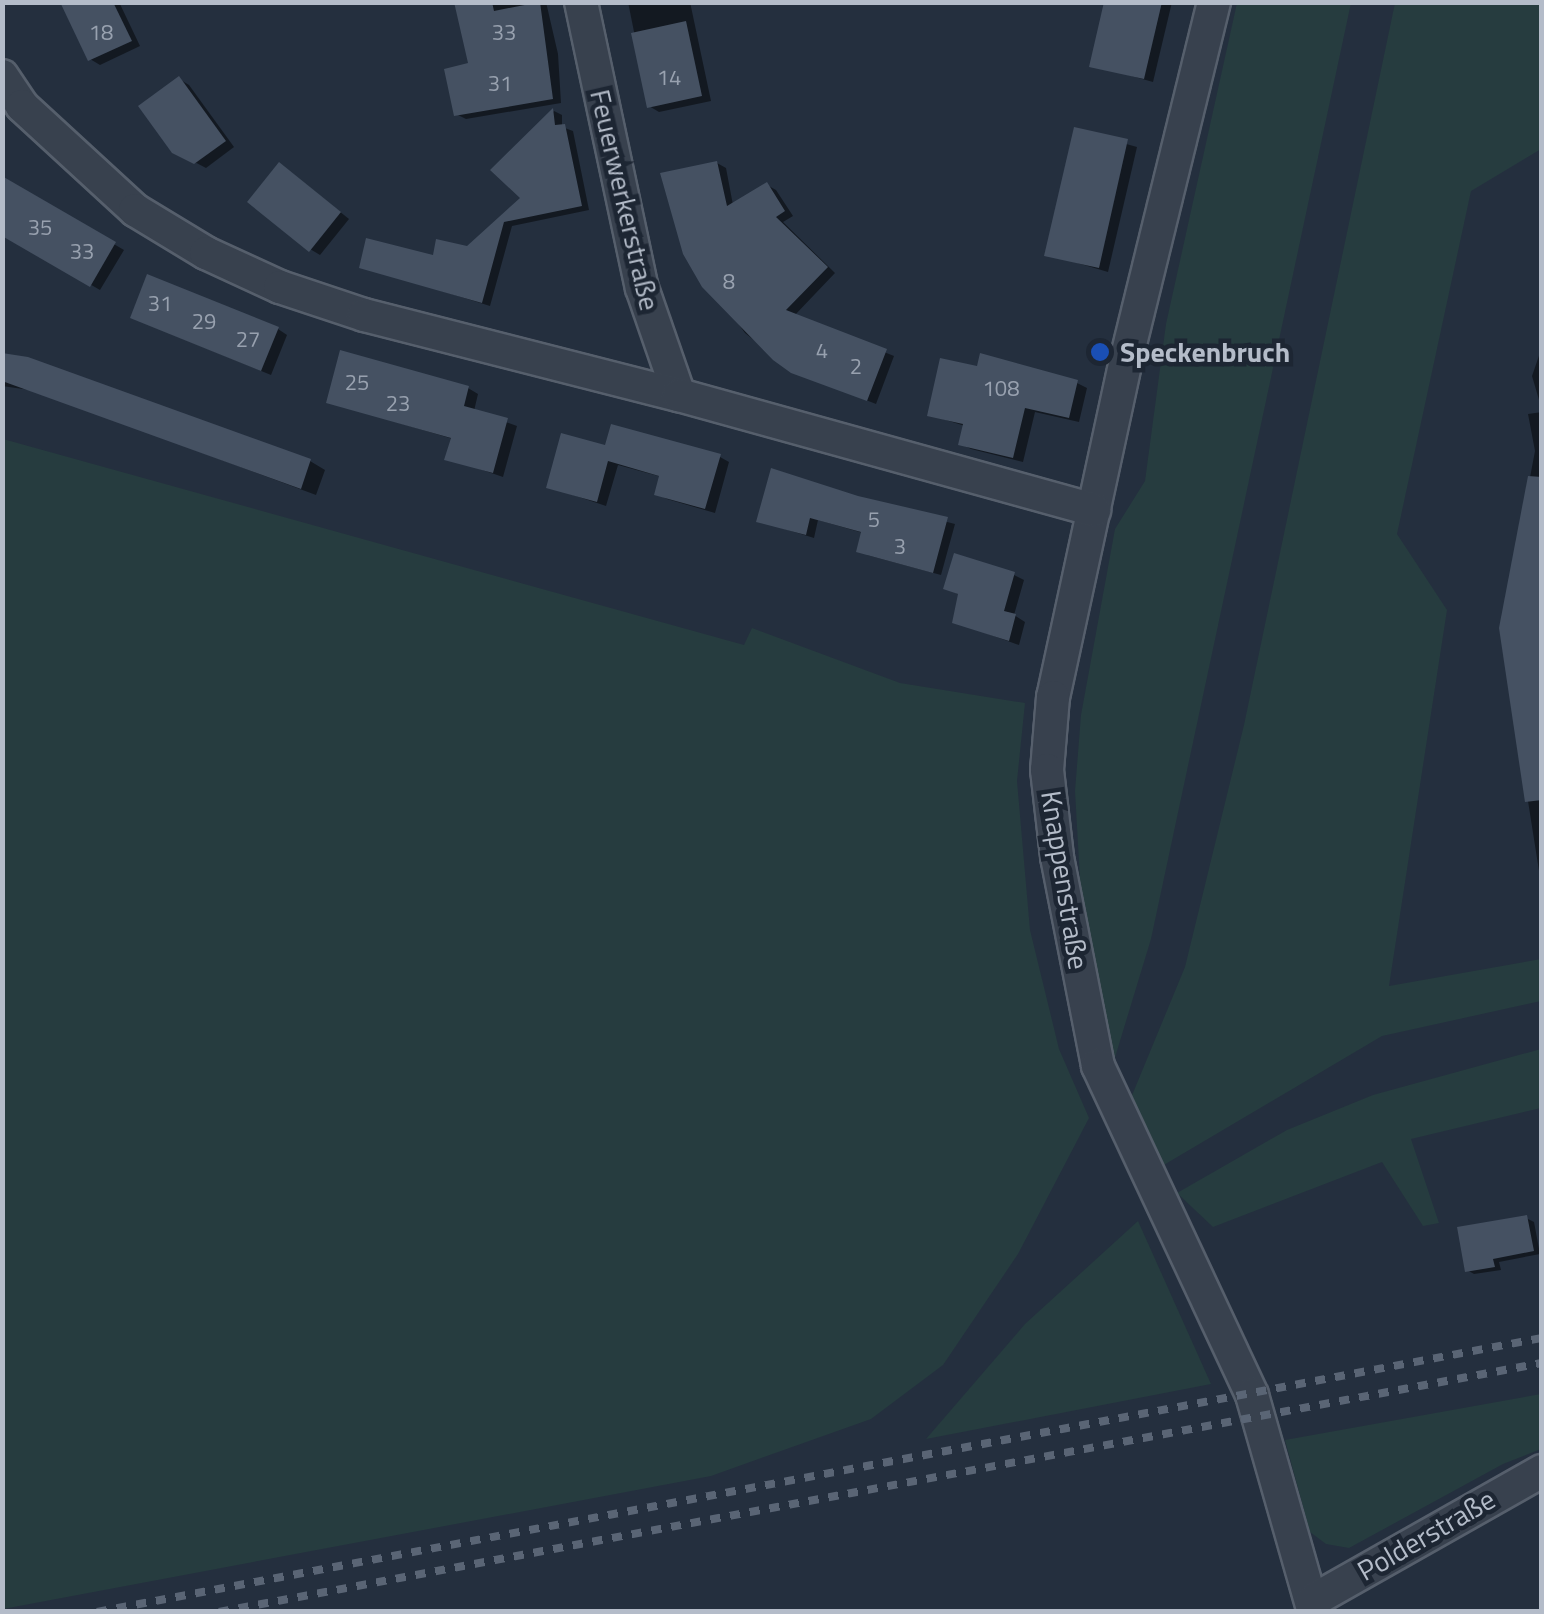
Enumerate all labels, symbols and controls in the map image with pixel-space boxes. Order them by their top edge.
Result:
house number: 18 [89,20,113,46]
house number: 33 [492,20,516,46]
house number: 14 [657,65,681,91]
house number: 31 [488,71,512,97]
street label: Feuerwerkerstraße [583,86,667,314]
house number: 35 [28,215,52,241]
house number: 33 [70,239,94,265]
house number: 8 [723,269,735,295]
house number: 31 [148,291,172,317]
house number: 29 [192,309,216,335]
house number: 27 [236,327,260,353]
place label: Speckenbruch [1120,335,1290,369]
house number: 4 [816,338,828,364]
marker: Speckenbruch [1089,341,1111,363]
house number: 2 [850,354,862,380]
house number: 25 [345,370,369,396]
house number: 108 [983,376,1019,402]
house number: 23 [386,391,410,417]
house number: 5 [868,507,880,533]
house number: 3 [894,534,906,560]
street label: Knappenstraße [1034,788,1096,972]
street label: Polderstraße [1351,1482,1501,1588]

